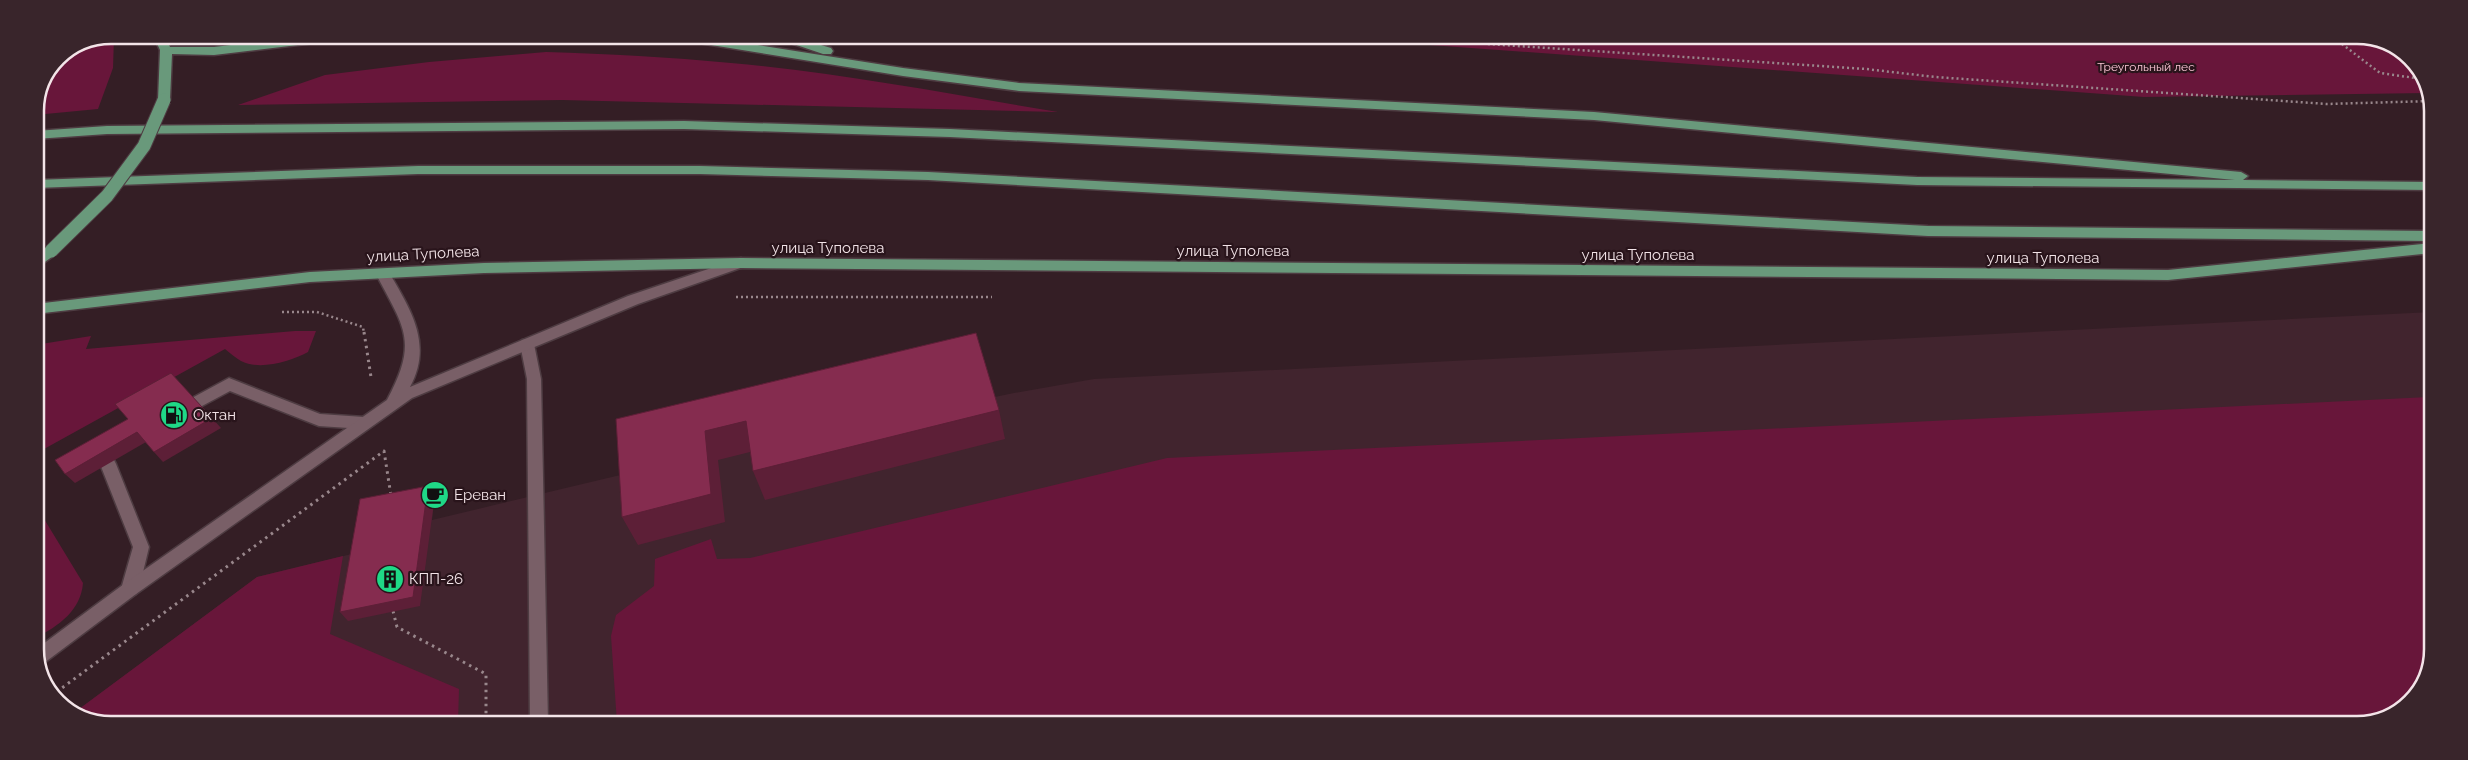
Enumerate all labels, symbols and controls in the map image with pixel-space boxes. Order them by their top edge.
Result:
park label: Треугольный лес [2097,60,2195,74]
street label: улица Туполева [772,239,884,257]
street label: улица Туполева [366,242,480,266]
street label: улица Туполева [1177,242,1289,260]
street label: улица Туполева [1582,246,1694,264]
street label: улица Туполева [1987,249,2099,267]
fuel station icon: Октан [159,400,189,430]
place label: Октан [193,406,236,424]
cafe icon: Ереван [420,480,450,510]
place label: Ереван [454,486,506,504]
building icon: КПП-26 [375,564,405,594]
place label: КПП-26 [409,570,463,588]

